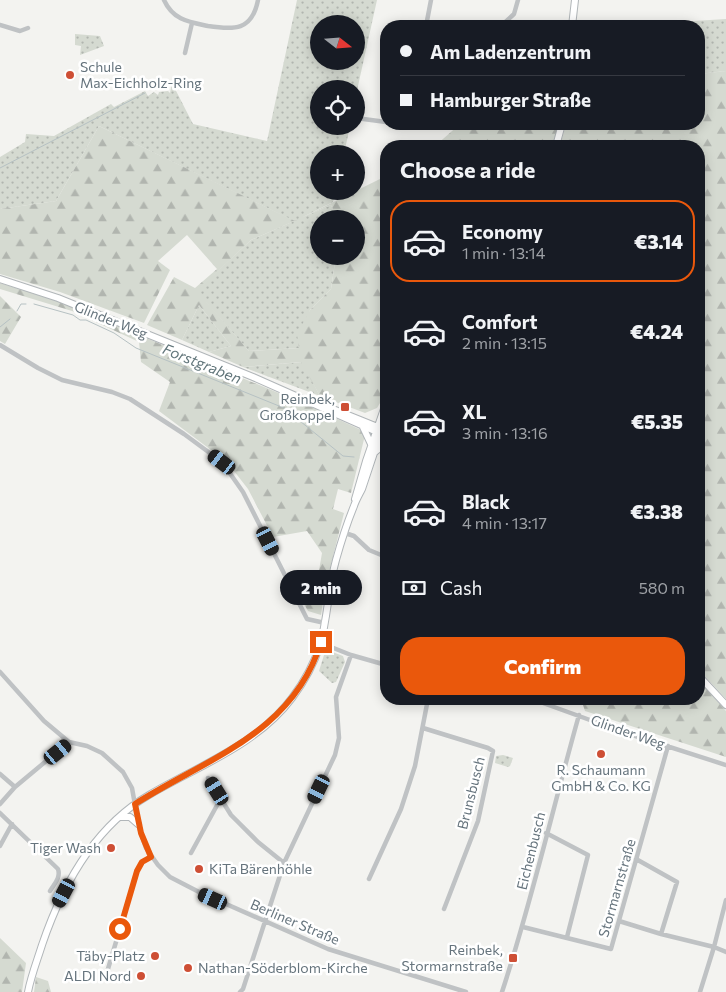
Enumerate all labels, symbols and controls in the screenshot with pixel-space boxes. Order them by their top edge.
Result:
north arrow [310,15,365,70]
map controls [310,15,365,265]
text: Am Ladenzentrum [430,40,591,63]
place label: Schule Max-Eichholz-Ring [80,58,202,91]
marker: Schule Max-Eichholz-Ring [64,69,76,81]
button: locate [310,80,365,135]
text: Hamburger Straße [430,88,591,111]
button: + [310,145,365,200]
text: Choose a ride [400,156,535,183]
button: − [310,210,365,265]
icon: car [402,219,447,264]
text: Economy [462,220,543,243]
text: €3.14 [634,230,683,253]
text: 1 min · 13:14 [462,243,545,262]
street label: Glinder Weg [72,297,151,342]
icon: car [402,309,447,354]
text: Comfort [462,310,538,333]
text: €4.24 [630,320,683,343]
text: 2 min · 13:15 [462,333,547,352]
water label: Forstgraben [160,339,244,387]
place label: Reinbek, Großkoppel [260,390,335,423]
icon: car [402,399,447,444]
text: XL [462,400,487,423]
marker: Reinbek, Großkoppel [339,401,351,413]
text: €5.35 [631,410,683,433]
text: 3 min · 13:16 [462,423,548,442]
car [205,447,238,477]
icon: car [402,489,447,534]
text: Black [462,490,510,513]
text: €3.38 [630,500,683,523]
text: 4 min · 13:17 [462,513,547,532]
car [254,524,281,558]
callout: 2 min [280,570,362,604]
icon: cash [400,574,428,602]
text: Cash [440,576,482,599]
text: 2 min [301,578,341,597]
text: 580 m [639,578,685,597]
route end [310,631,332,653]
button: Confirm [400,637,685,695]
street label: Glinder Weg [589,711,668,752]
car [41,737,74,767]
marker: R. Schaumann GmbH & Co. KG [595,748,607,760]
street label: Brunsbusch [453,755,488,831]
place label: R. Schaumann GmbH & Co. KG [551,761,651,794]
car [305,772,332,806]
car [202,774,231,808]
street label: Eichenbusch [513,810,548,892]
street label: Stormarnstraße [594,837,639,939]
place label: Tiger Wash [30,839,101,856]
marker: Tiger Wash [105,842,117,854]
place label: KiTa Bärenhöhle [209,860,312,877]
marker: KiTa Bärenhöhle [193,863,205,875]
car [50,876,77,910]
car [196,886,229,912]
street label: Berliner Straße [248,895,342,948]
route start [109,918,131,940]
place label: Reinbek, Stormarnstraße [401,941,503,974]
place label: Täby-Platz [76,947,145,964]
marker: Täby-Platz [149,950,161,962]
marker: Reinbek, Stormarnstraße [507,952,519,964]
place label: Nathan-Söderblom-Kirche [198,959,368,976]
marker: Nathan-Söderblom-Kirche [182,962,194,974]
place label: ALDI Nord [64,967,131,984]
marker: ALDI Nord [135,970,147,982]

